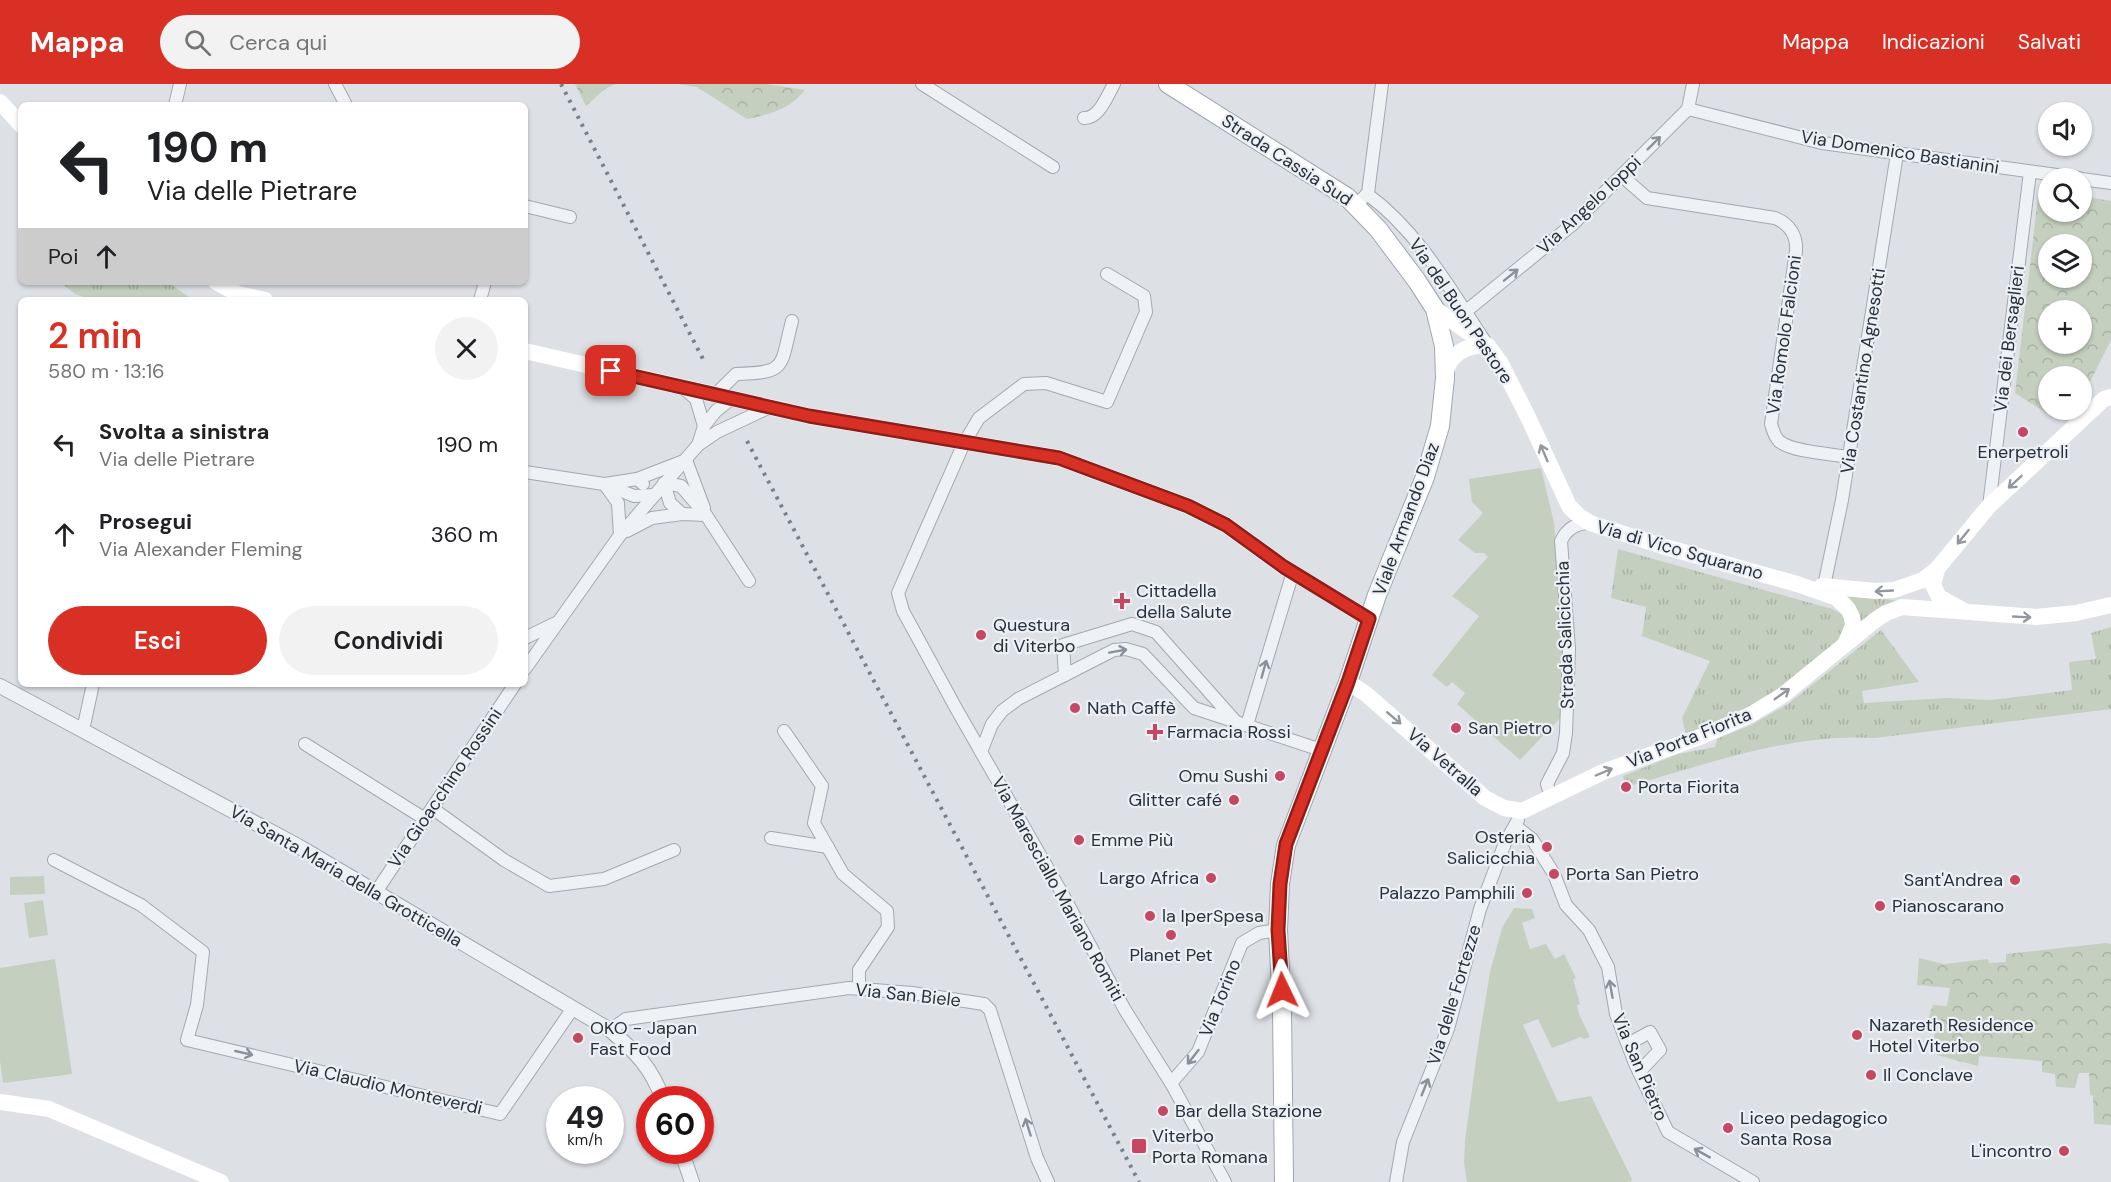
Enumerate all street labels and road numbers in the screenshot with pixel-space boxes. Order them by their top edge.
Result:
street label: Strada Cassia Sud [1217,109,1357,211]
street label: Via Domenico Bastianini [1799,124,2001,180]
street label: Via Angelo Ioppi [1532,150,1646,260]
street label: Via del Buon Pastore [1403,234,1519,388]
street label: Via Romolo Falcioni [1761,254,1807,416]
street label: Via dei Bersaglieri [1988,264,2030,414]
street label: Via Costantino Agnesotti [1835,266,1891,476]
street label: Viale Armando Diaz [1367,439,1445,599]
street label: Via di Vico Squarano [1594,515,1766,585]
street label: Strada Salicicchia [1550,561,1580,709]
street label: Via Porta Fiorita [1623,702,1755,774]
street label: Via Gioacchino Rossini [382,703,508,873]
street label: Via Vetralla [1402,722,1488,802]
street label: Via Maresciallo Mariano Romiti [986,772,1130,1006]
street label: Via Santa Maria della Grotticella [225,799,467,953]
street label: Via delle Fortezze [1421,922,1487,1068]
street label: Via Torino [1193,955,1247,1041]
street label: Via San Biele [854,978,962,1012]
street label: Via San Pietro [1606,1009,1674,1125]
street label: Via Claudio Monteverdi [291,1054,485,1120]

